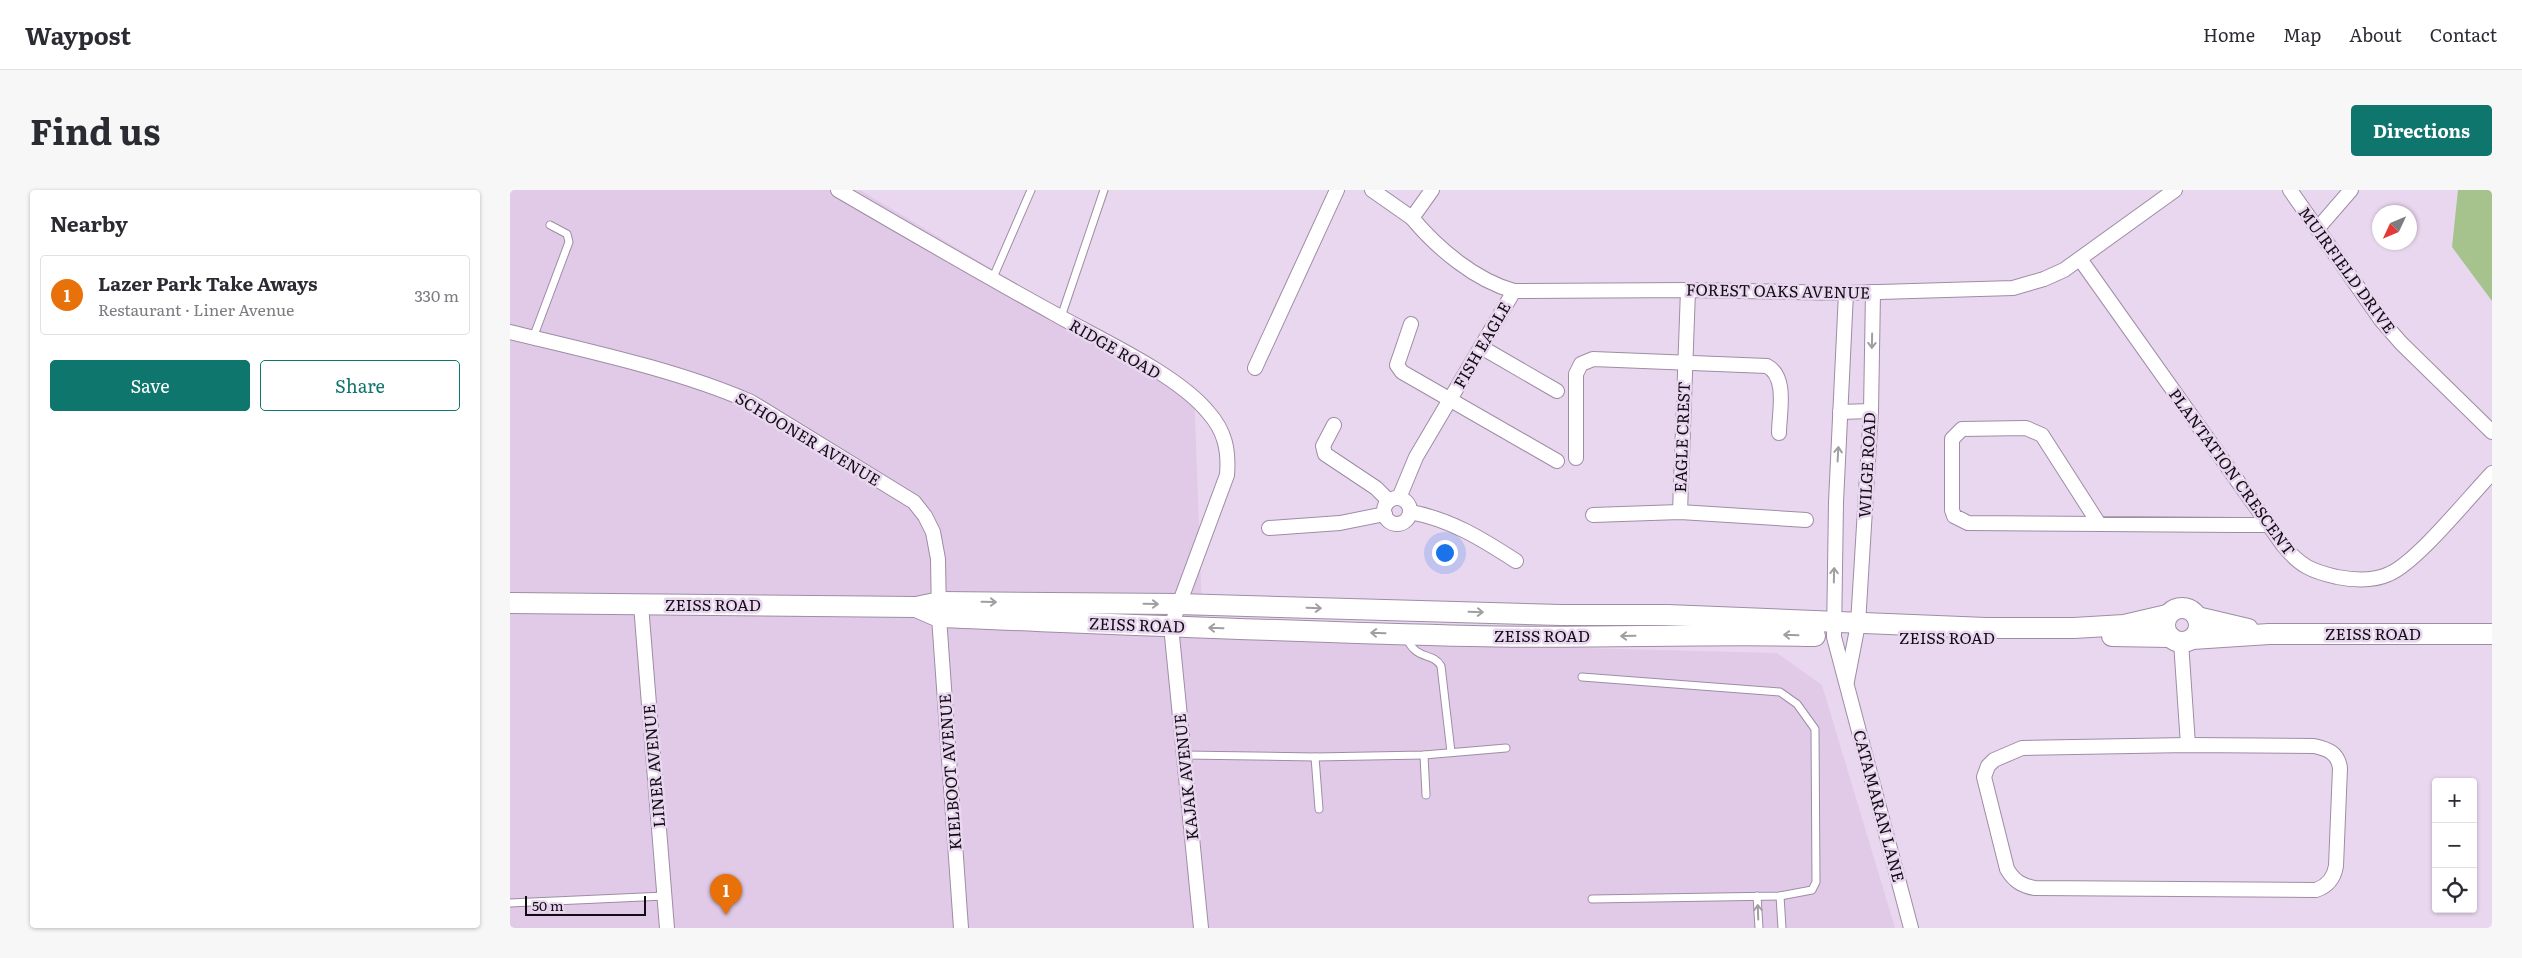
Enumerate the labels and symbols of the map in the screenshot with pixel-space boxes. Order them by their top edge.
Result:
street label: MUIRFIELD DRIVE [2294,201,2402,338]
north arrow [2372,205,2417,250]
street label: FOREST OAKS AVENUE [1686,276,1870,304]
street label: FISH EAGLE [1447,297,1516,392]
street label: RIDGE ROAD [1065,312,1166,384]
one-way arrow [1867,332,1877,349]
street label: EAGLE CREST [1667,381,1695,493]
street label: PLANTATION CRESCENT [2164,383,2302,560]
street label: SCHOONER AVENUE [731,385,886,491]
street label: WILGE ROAD [1851,412,1881,518]
one-way arrow [1834,446,1843,462]
your location [1432,540,1458,566]
one-way arrow [1830,567,1839,583]
street label: ZEISS ROAD [665,592,761,616]
one-way arrow [980,597,997,607]
one-way arrow [1143,599,1159,609]
one-way arrow [1306,603,1322,613]
one-way arrow [1468,608,1484,617]
street label: ZEISS ROAD [1089,610,1185,638]
street label: ZEISS ROAD [2325,621,2421,645]
one-way arrow [1208,623,1224,633]
street label: ZEISS ROAD [1494,623,1590,647]
street label: ZEISS ROAD [1899,625,1995,649]
one-way arrow [1371,628,1387,638]
one-way arrow [1620,631,1636,641]
one-way arrow [1783,631,1799,640]
street label: KIELBOOT AVENUE [932,693,966,851]
street label: LINER AVENUE [636,703,670,829]
street label: KAJAK AVENUE [1166,713,1204,842]
street label: CATAMARAN LANE [1848,727,1912,884]
pin: 1 [710,874,742,915]
scale bar [525,893,646,916]
one-way arrow [1753,904,1763,920]

